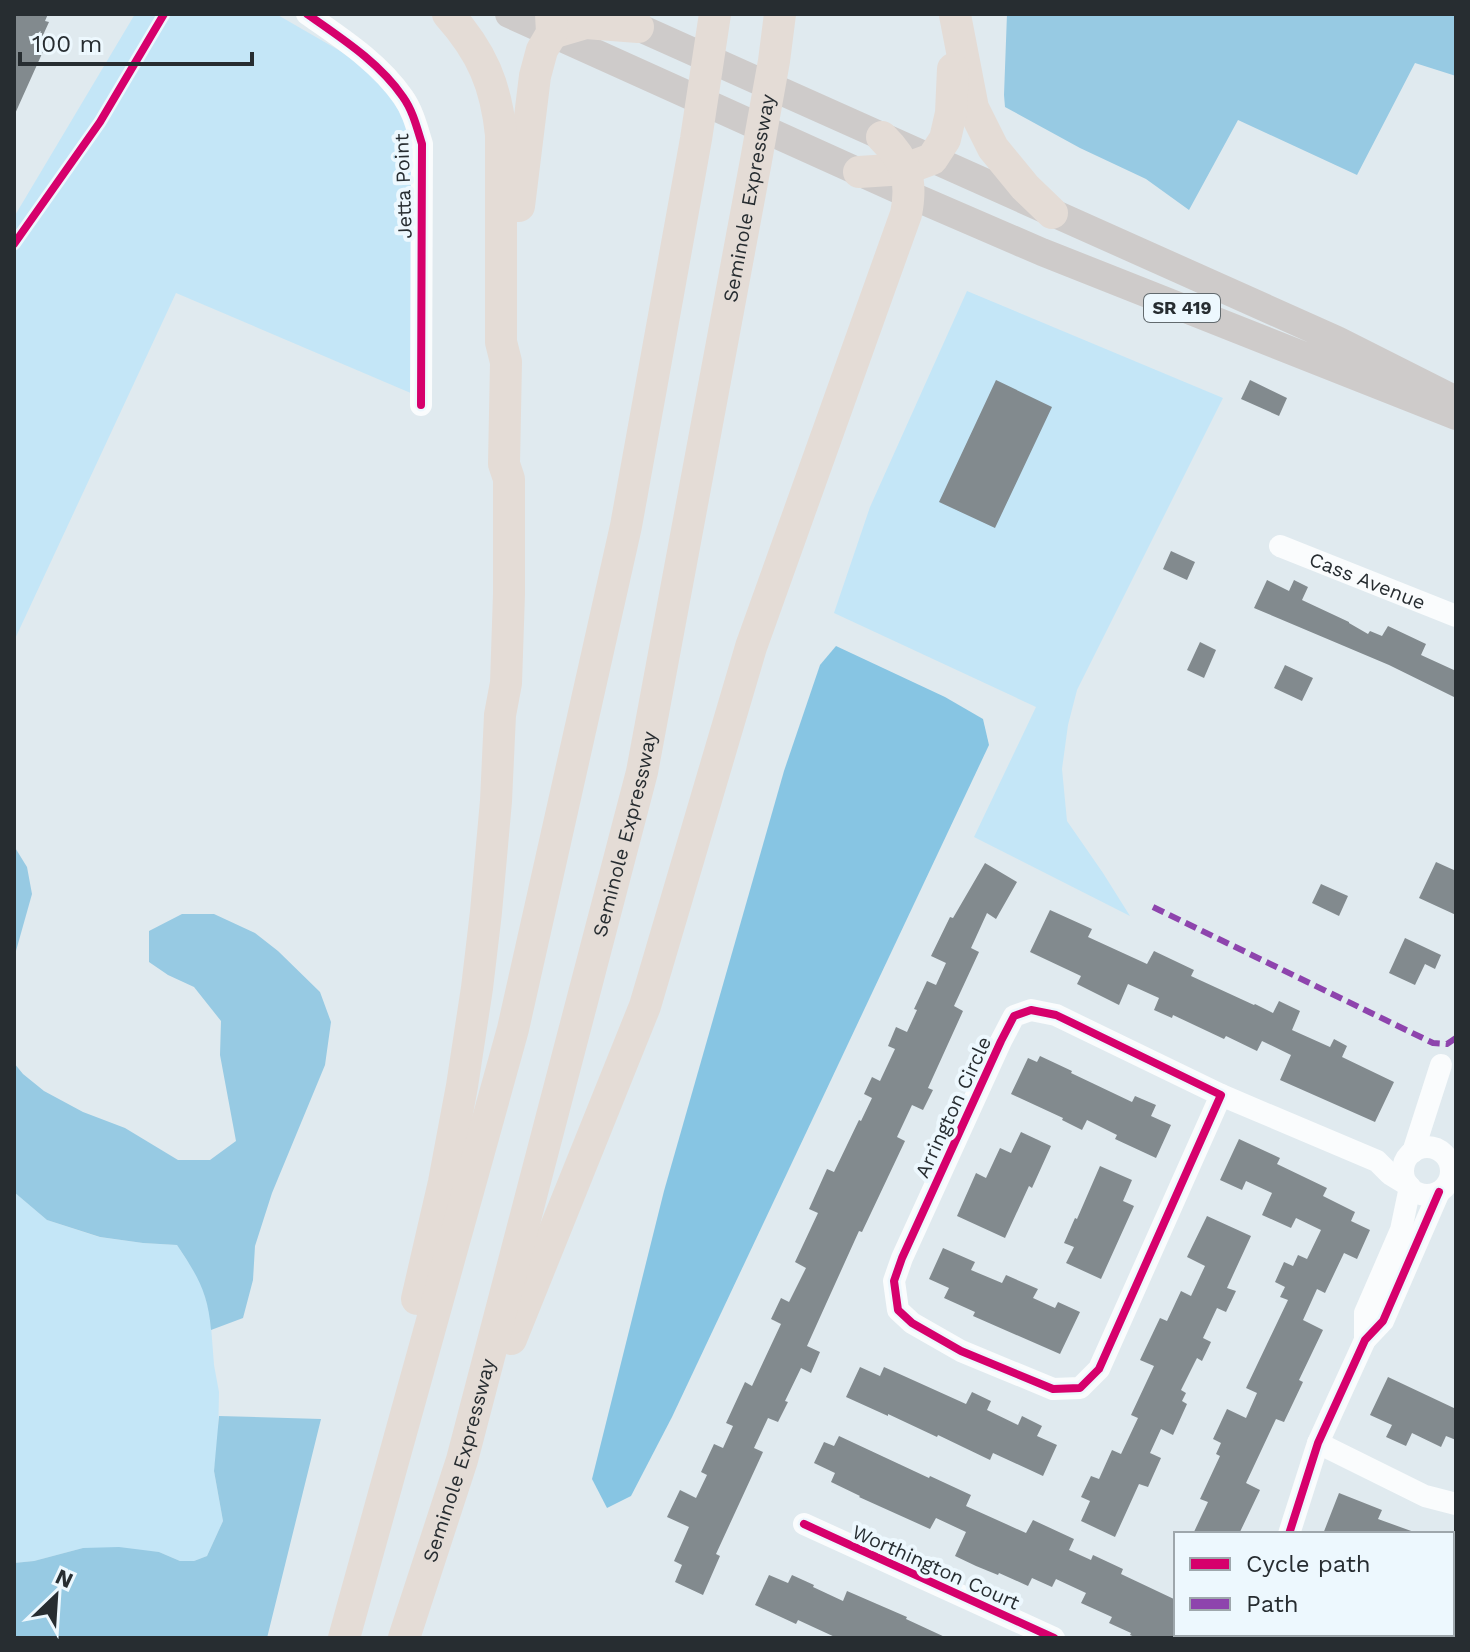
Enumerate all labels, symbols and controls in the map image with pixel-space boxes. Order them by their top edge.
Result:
scale bar [20,16,252,66]
text: 100 m [32,30,102,58]
street label: Seminole Expressway [718,92,780,304]
street label: Jetta Point [389,132,417,239]
road number: SR 419 [1144,294,1220,322]
street label: Cass Avenue [1306,547,1429,615]
street label: Seminole Expressway [587,729,661,939]
street label: Arrington Circle [910,1033,996,1181]
street label: Seminole Expressway [418,1355,500,1565]
street label: Worthington Court [849,1519,1024,1615]
legend [1174,1532,1454,1636]
text: Cycle path [1246,1550,1371,1578]
north arrow [16,1556,96,1636]
text: N [52,1564,77,1593]
text: Path [1246,1590,1299,1618]

